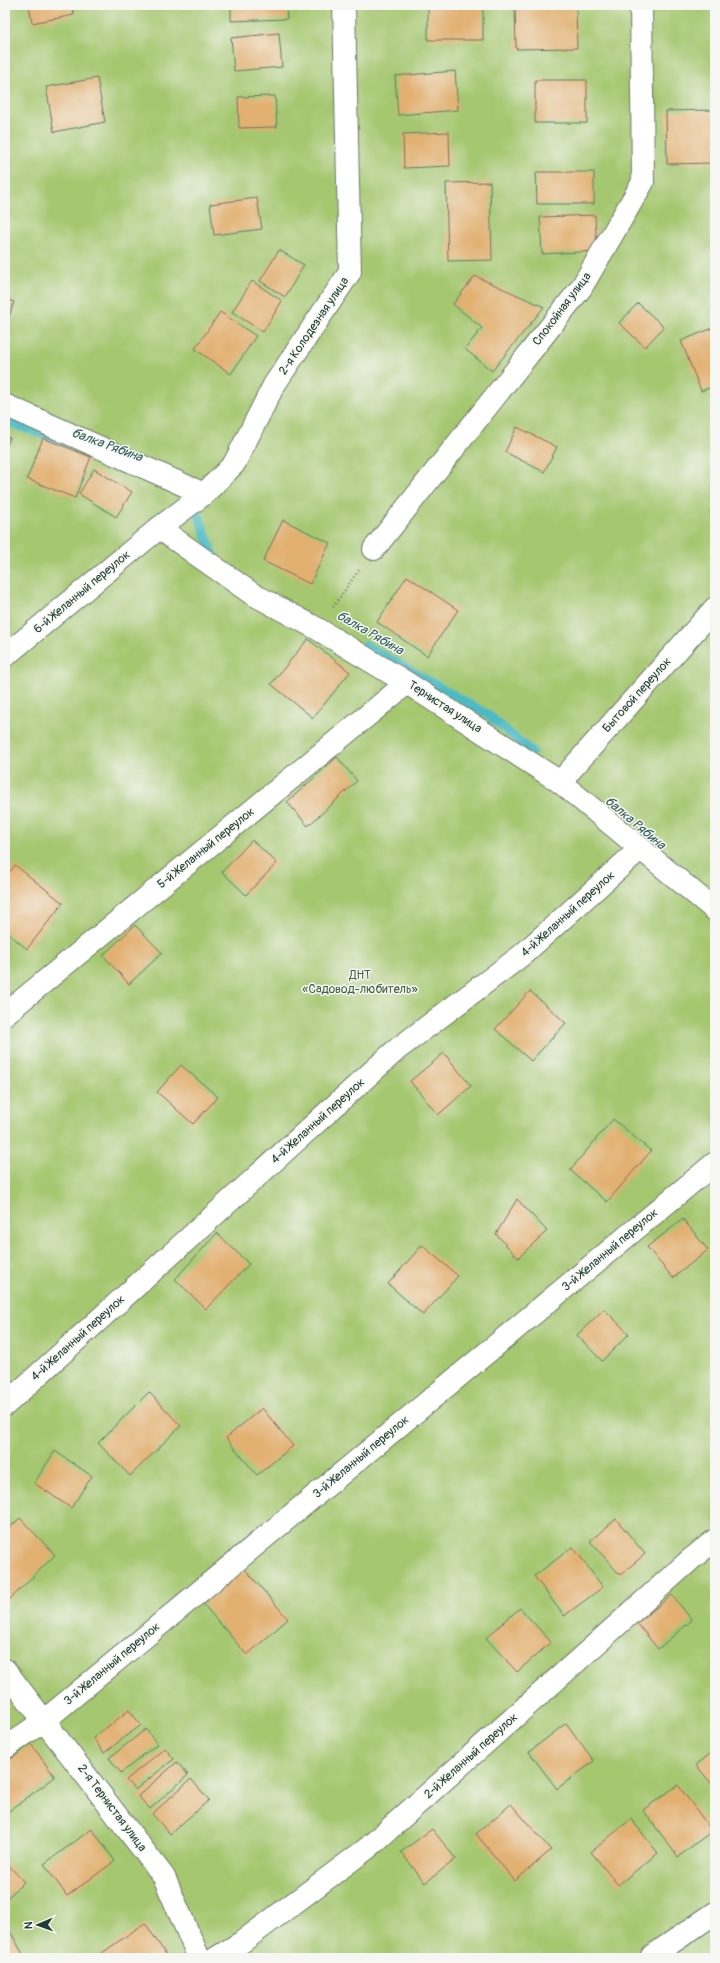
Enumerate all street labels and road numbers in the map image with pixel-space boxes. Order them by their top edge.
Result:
street label: Спокойная улица [530,269,595,349]
street label: 2-я Колодезная улица [276,274,353,378]
street label: 6-й Желанный переулок [31,547,133,637]
street label: Бытовой переулок [599,654,675,736]
street label: Тернистая улица [405,678,485,737]
street label: 5-й Желанный переулок [154,804,258,892]
street label: 4-й Желанный переулок [518,868,618,960]
street label: 4-й Желанный переулок [268,1075,368,1167]
street label: 3-й Желанный переулок [559,1205,661,1295]
street label: 4-й Желанный переулок [28,1292,128,1384]
street label: 3-й Желанный переулок [310,1412,412,1502]
street label: 3-й Желанный переулок [61,1619,163,1709]
street label: 2-й Желанный переулок [421,1710,521,1802]
street label: 2-я Тернистая улица [74,1761,150,1855]

